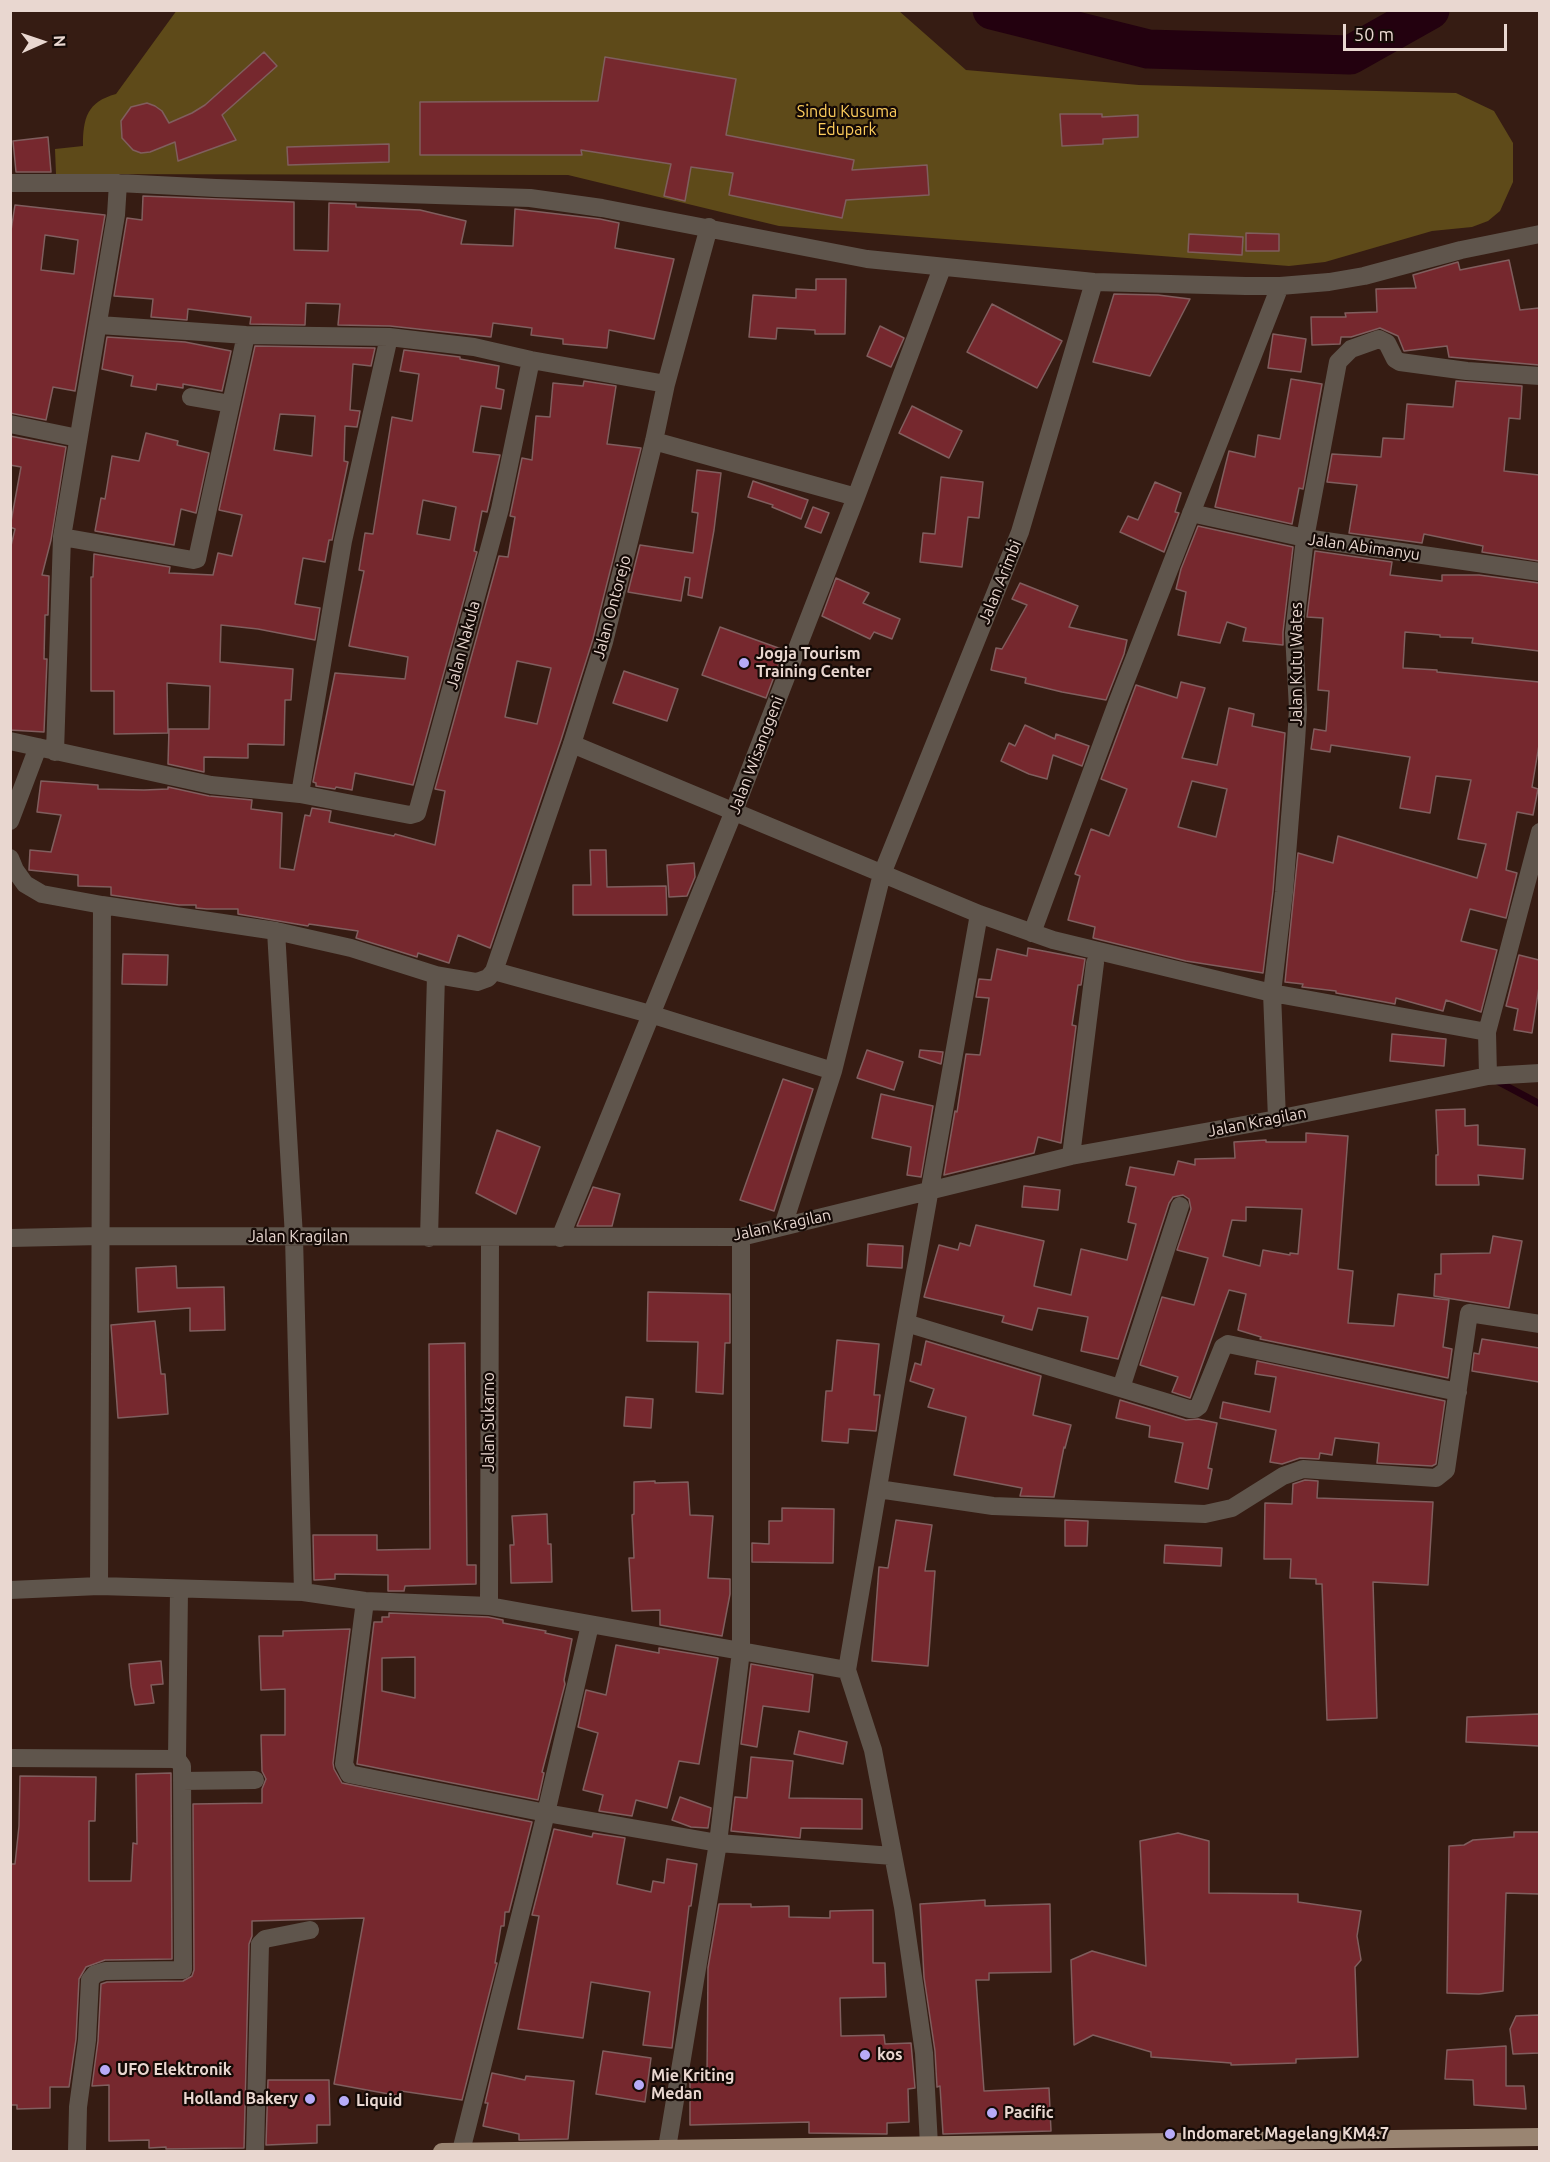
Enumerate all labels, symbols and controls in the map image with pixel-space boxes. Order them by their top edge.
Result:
north arrow [12,12,72,72]
scale bar [1346,12,1510,50]
text: 50 m [1354,24,1394,44]
text: N [51,35,69,47]
park label: Sindu Kusuma Edupark [797,102,897,140]
street label: Jalan Abimanyu [1307,530,1421,564]
street label: Jalan Arimbi [974,537,1026,627]
street label: Jalan Ontorejo [589,553,635,661]
street label: Jalan Nakula [442,599,484,691]
street label: Jalan Kutu Wates [1287,602,1307,726]
place label: Jogja Tourism Training Center [756,644,872,682]
marker: Jogja Tourism Training Center [737,656,751,670]
street label: Jalan Wisanggeni [725,693,787,817]
street label: Jalan Kragilan [1206,1103,1308,1141]
street label: Jalan Kragilan [731,1205,833,1245]
street label: Jalan Kragilan [248,1227,348,1247]
street label: Jalan Sukarno [479,1372,499,1472]
place label: kos [877,2045,903,2065]
marker: kos [858,2048,872,2062]
place label: UFO Elektronik [117,2060,232,2080]
marker: UFO Elektronik [98,2063,112,2077]
place label: Mie Kriting Medan [651,2066,734,2104]
marker: Mie Kriting Medan [632,2078,646,2092]
place label: Holland Bakery [183,2089,298,2109]
place label: Liquid [356,2091,402,2111]
marker: Holland Bakery [303,2092,317,2106]
marker: Liquid [337,2094,351,2108]
place label: Pacific [1004,2103,1054,2123]
marker: Pacific [985,2106,999,2120]
place label: Indomaret Magelang KM4.7 [1182,2124,1389,2144]
marker: Indomaret Magelang KM4.7 [1163,2127,1177,2141]

